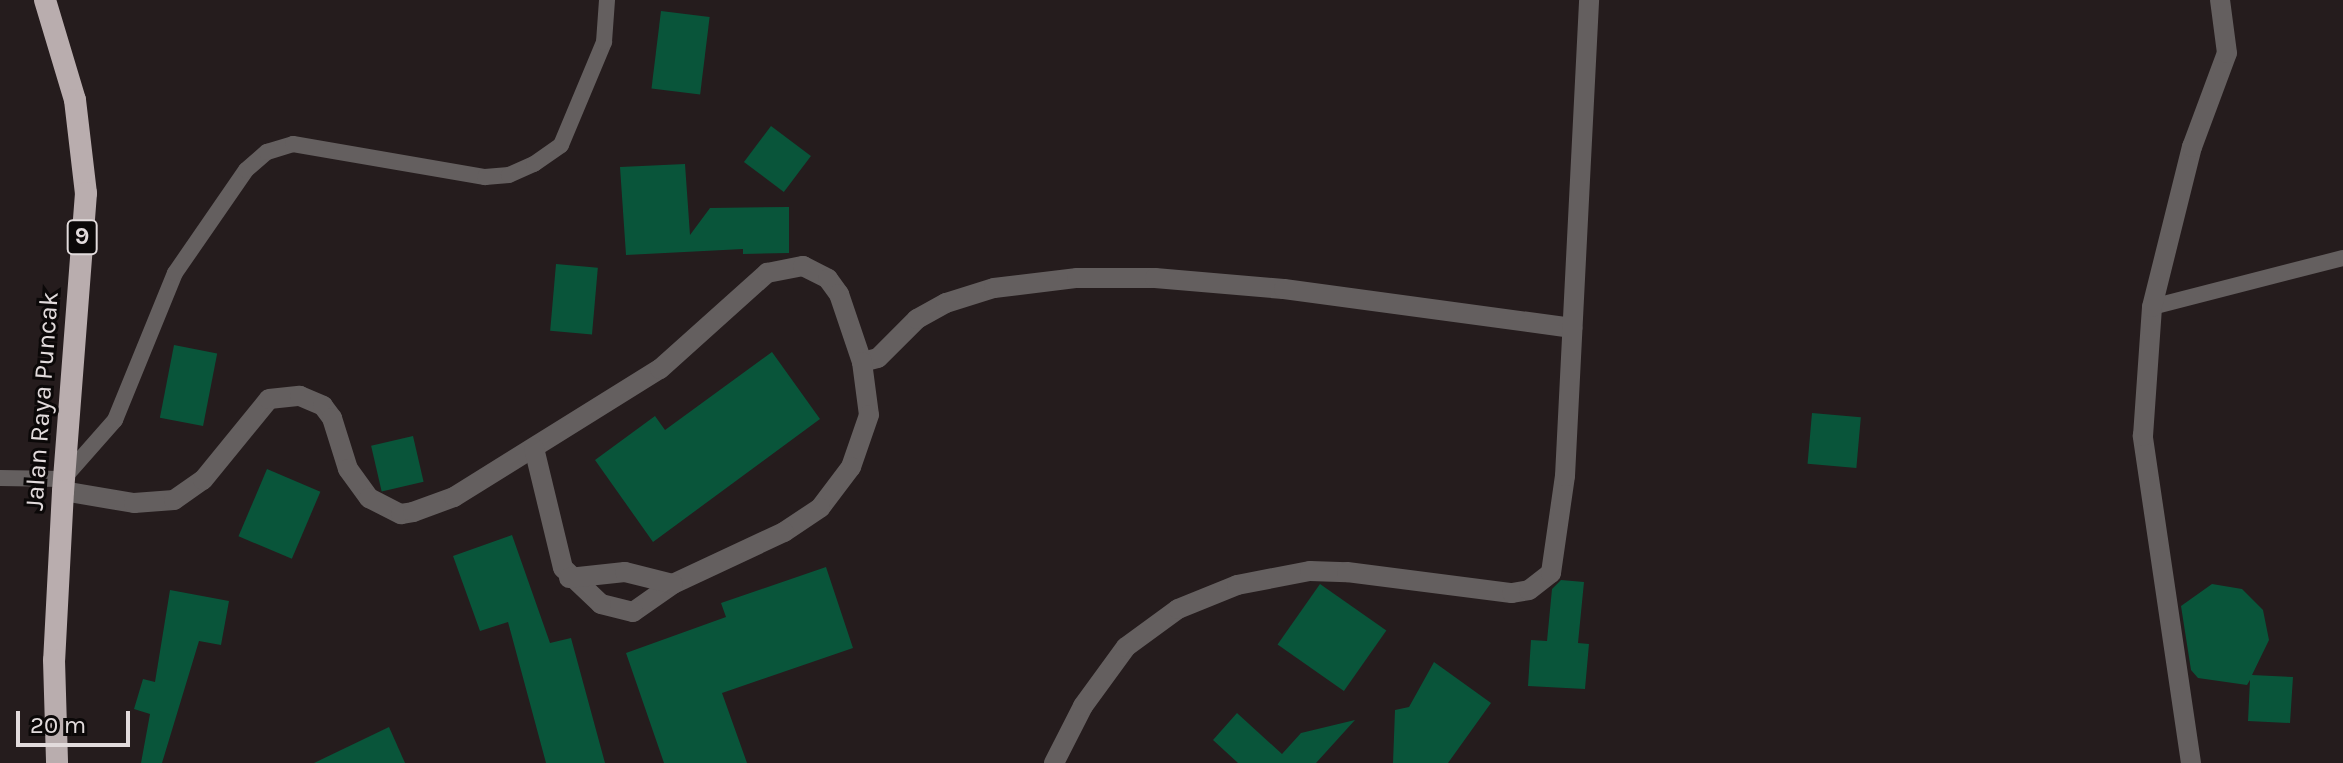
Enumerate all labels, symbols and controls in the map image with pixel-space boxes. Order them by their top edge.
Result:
road number: 9 [66,217,98,257]
street label: Jalan Raya Puncak [19,291,65,511]
scale bar [20,695,134,745]
text: 20 m [30,711,86,739]

